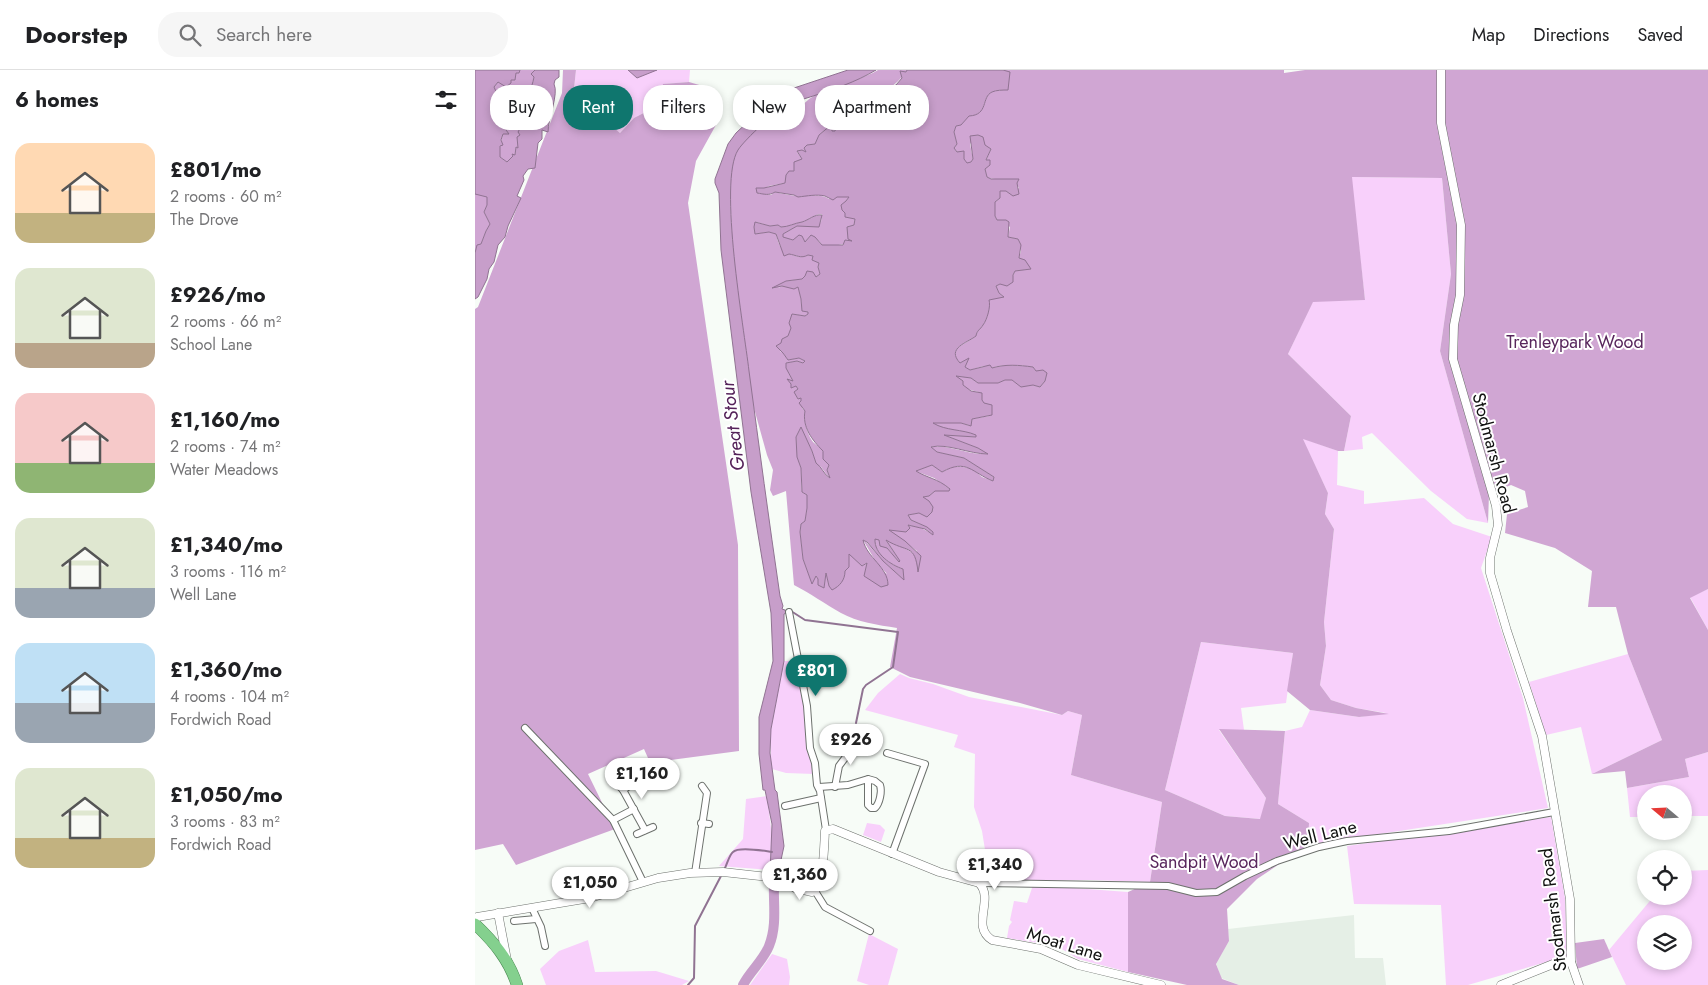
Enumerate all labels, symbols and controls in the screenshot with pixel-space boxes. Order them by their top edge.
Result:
search box [158,12,508,57]
text: Doorstep [25,17,128,52]
icon: search [176,21,204,49]
text: Search here [216,21,312,48]
text: Map [1472,22,1505,48]
text: Directions [1533,22,1609,48]
text: Saved [1637,22,1683,48]
text: 6 homes [15,85,99,115]
chip: Buy [490,85,553,130]
chip: Rent [563,85,633,130]
chip: Filters [643,85,723,130]
chip: New [733,85,805,130]
chip: Apartment [815,85,929,130]
icon: filters [432,86,460,114]
text: £801/mo [170,155,262,185]
icon: home [55,163,115,223]
text: 2 rooms · 60 m² [170,185,282,208]
text: The Drove [170,208,239,231]
text: £926/mo [170,280,266,310]
icon: home [55,288,115,348]
text: 2 rooms · 66 m² [170,310,281,333]
park label: Trenleypark Wood [1506,329,1644,355]
text: School Lane [170,333,252,356]
water label: Great Stour [713,377,751,473]
street label: Stodmarsh Road [1465,390,1523,516]
text: £1,160/mo [170,405,280,435]
icon: home [55,413,115,473]
text: 2 rooms · 74 m² [170,435,281,458]
text: Water Meadows [170,458,278,481]
text: £1,340/mo [170,530,283,560]
icon: home [55,538,115,598]
text: 3 rooms · 116 m² [170,560,286,583]
text: Well Lane [170,583,237,606]
pin: £801 [786,654,846,697]
text: £1,360/mo [170,655,282,685]
text: £801 [797,659,835,682]
icon: home [55,663,115,723]
text: 4 rooms · 104 m² [170,685,289,708]
text: Fordwich Road [170,708,271,731]
pin: £926 [821,724,881,766]
text: £926 [830,728,872,751]
pin: £1,160 [601,758,683,800]
text: £1,160 [616,762,668,785]
text: £1,050/mo [170,780,283,810]
north arrow [1637,785,1693,840]
map controls [1637,785,1692,970]
icon: home [55,788,115,848]
text: 3 rooms · 83 m² [170,810,280,833]
street label: Well Lane [1281,813,1359,857]
text: Fordwich Road [170,833,271,856]
street label: Stodmarsh Road [1533,847,1573,973]
pin: £1,340 [954,848,1036,891]
park label: Sandpit Wood [1149,849,1259,875]
button: locate [1637,850,1692,905]
text: £1,340 [968,853,1022,876]
pin: £1,360 [759,858,841,901]
text: £1,360 [773,863,827,886]
pin: £1,050 [549,866,631,909]
text: £1,050 [563,871,617,894]
button: layers [1637,915,1692,970]
street label: Moat Lane [1024,920,1106,968]

